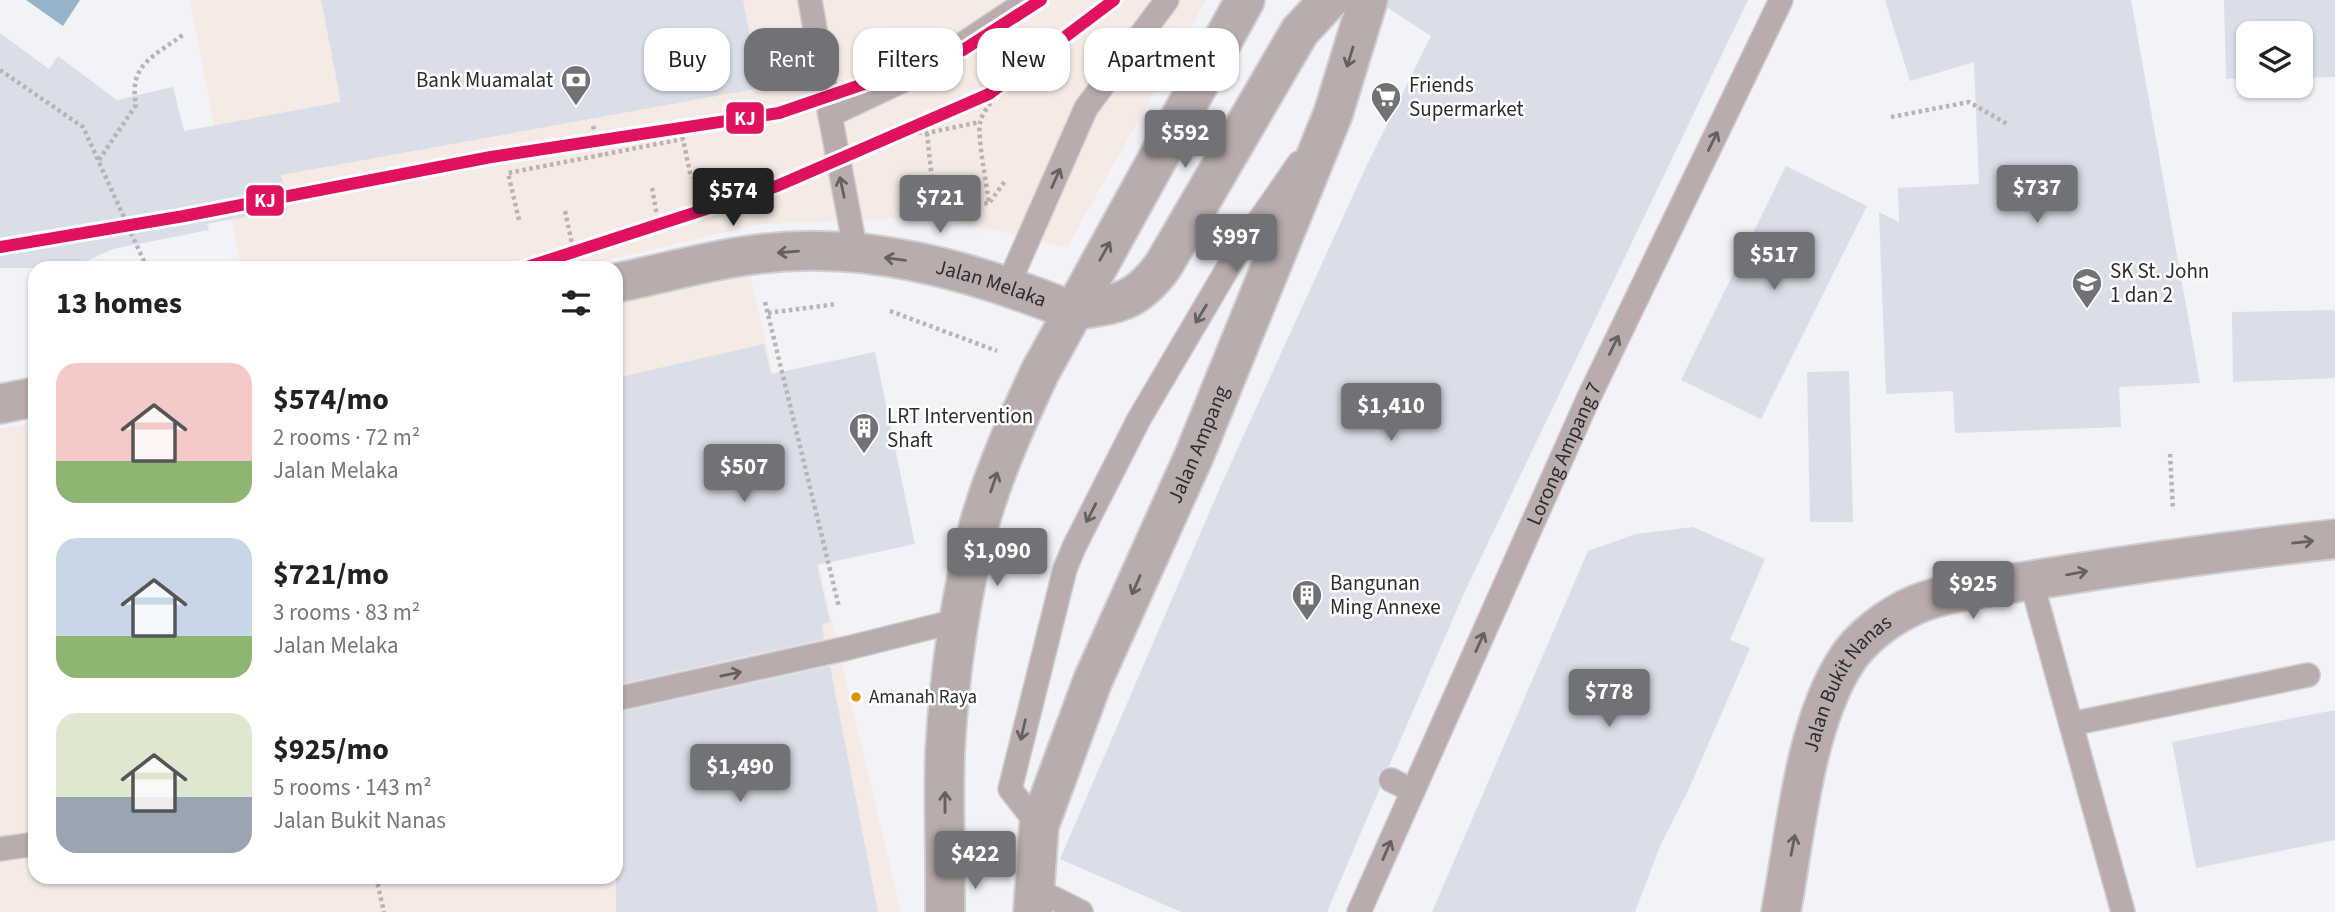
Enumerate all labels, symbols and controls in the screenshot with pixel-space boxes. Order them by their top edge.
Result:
map controls [2236,21,2313,98]
button: layers [2236,21,2313,98]
chip: Buy [644,28,730,91]
chip: Rent [744,28,839,91]
chip: Filters [853,28,963,91]
chip: New [977,28,1070,91]
chip: Apartment [1084,28,1239,91]
one-way arrow [1343,46,1356,68]
bank icon: Bank Muamalat [559,63,593,107]
place label: Bank Muamalat [416,65,553,95]
place label: Friends Supermarket [1409,70,1524,124]
supermarket icon: Friends Supermarket [1369,80,1403,124]
line badge: KJ [725,101,765,135]
text: KJ [734,106,756,133]
pin: $592 [1144,110,1226,170]
text: $592 [1161,116,1209,149]
one-way arrow [1707,131,1720,152]
pin: $737 [1996,166,2078,225]
one-way arrow [1050,167,1063,189]
pin: $574 [692,168,774,228]
text: $737 [2013,171,2061,204]
text: $574 [709,174,757,207]
one-way arrow [835,176,849,199]
pin: $721 [899,176,981,235]
text: $721 [916,181,964,214]
line badge: KJ [245,184,285,217]
text: KJ [254,188,276,215]
pin: $997 [1195,215,1277,274]
text: $997 [1212,220,1260,253]
pin: $517 [1733,232,1815,292]
text: $517 [1750,238,1798,271]
one-way arrow [1099,241,1112,262]
one-way arrow [777,246,800,259]
one-way arrow [884,252,906,265]
street label: Jalan Melaka [933,252,1051,315]
place label: SK St. John 1 dan 2 [2110,256,2209,310]
school or university icon: SK St. John 1 dan 2 [2070,266,2104,310]
text: 13 homes [56,282,182,325]
icon: filters [557,284,595,322]
one-way arrow [1193,304,1207,324]
one-way arrow [1608,335,1621,356]
street label: Lorong Ampang 7 [1519,377,1609,530]
text: $574/mo [273,378,389,421]
street label: Jalan Ampang [1160,380,1236,508]
pin: $1,410 [1334,384,1448,443]
text: $1,410 [1357,389,1425,422]
icon: home [112,391,196,475]
place label: LRT Intervention Shaft [887,401,1033,455]
building icon: LRT Intervention Shaft [847,411,881,455]
text: 2 rooms · 72 m² [273,421,420,454]
pin: $507 [703,444,785,504]
text: $507 [720,450,768,483]
text: Jalan Melaka [273,454,399,487]
one-way arrow [989,472,1001,494]
one-way arrow [1083,502,1097,523]
pin: $1,090 [940,528,1054,588]
text: $1,090 [963,534,1031,567]
one-way arrow [2291,536,2314,549]
text: $721/mo [273,553,389,596]
pin: $925 [1932,562,2014,621]
icon: home [112,566,196,650]
one-way arrow [2066,566,2088,579]
text: $925 [1949,567,1997,600]
place label: Bangunan Ming Annexe [1330,568,1441,622]
one-way arrow [1129,574,1142,595]
building icon: Bangunan Ming Annexe [1290,578,1324,622]
text: 3 rooms · 83 m² [273,596,420,629]
street label: Jalan Bukit Nanas [1795,607,1898,755]
text: Jalan Melaka [273,629,399,662]
one-way arrow [1474,632,1487,653]
one-way arrow [719,667,742,681]
pin: $778 [1568,670,1650,729]
text: $778 [1585,675,1633,708]
place label: Amanah Raya [869,684,977,711]
marker: Amanah Raya [849,690,863,704]
one-way arrow [1016,718,1030,741]
text: $925/mo [273,728,389,771]
icon: home [112,741,196,825]
pin: $1,490 [683,744,797,804]
text: $1,490 [706,750,774,783]
text: 5 rooms · 143 m² [273,771,432,804]
one-way arrow [938,791,952,814]
text: Jalan Bukit Nanas [273,804,446,837]
pin: $422 [934,832,1016,891]
one-way arrow [1787,834,1800,857]
text: $422 [951,837,999,870]
one-way arrow [1381,840,1394,861]

